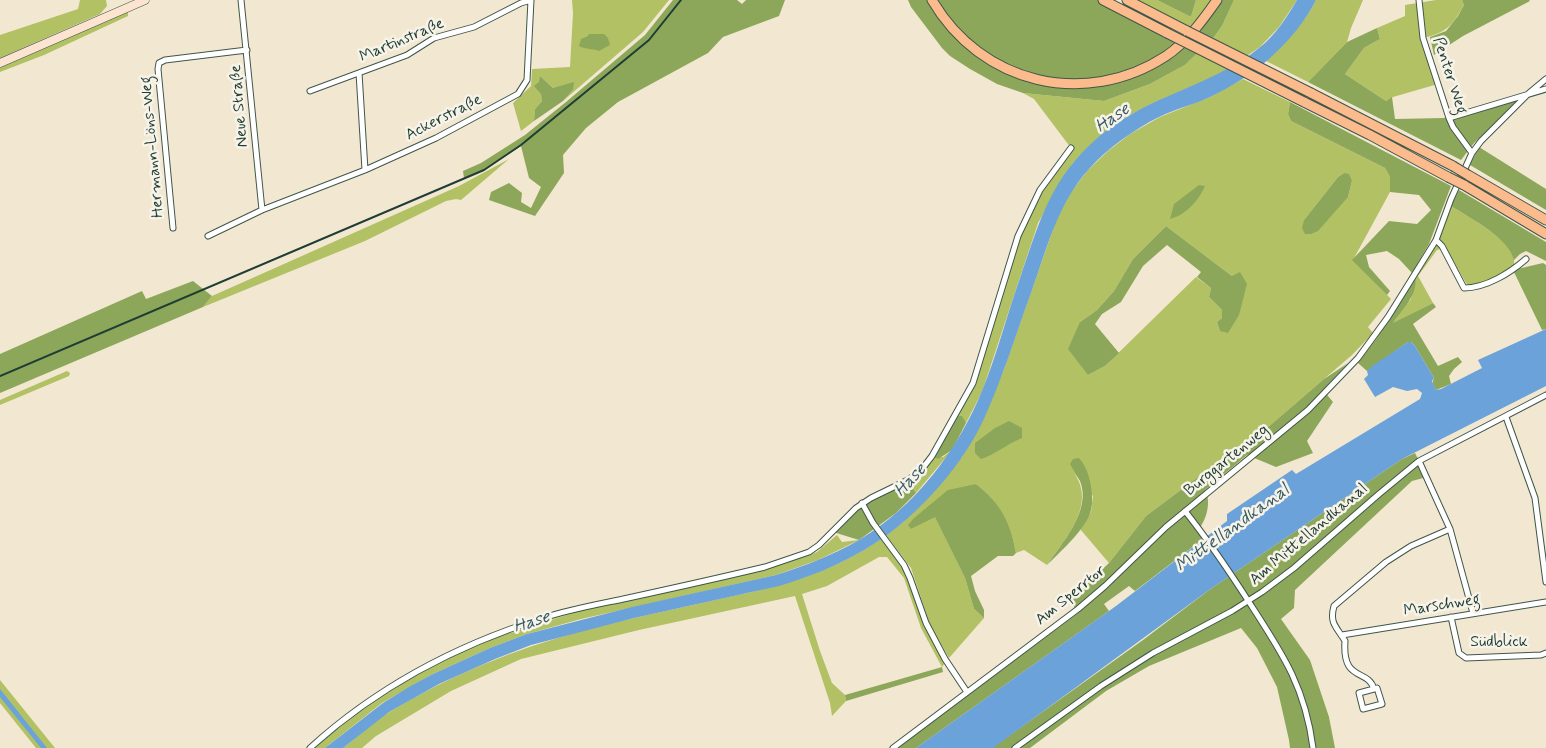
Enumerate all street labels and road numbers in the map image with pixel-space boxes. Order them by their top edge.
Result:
street label: Martinstraße [357,15,447,67]
street label: Penter Weg [1428,35,1470,117]
street label: Neue Straße [227,64,253,148]
street label: Hermann-Löns-Weg [137,75,169,219]
street label: Ackerstraße [403,91,485,145]
street label: Burggartenweg [1181,421,1273,501]
street label: Am Mittellandkanal [1246,480,1372,590]
street label: Am Sperrtor [1032,562,1110,630]
street label: Marschweg [1402,590,1482,622]
street label: Südblick [1470,633,1528,653]

